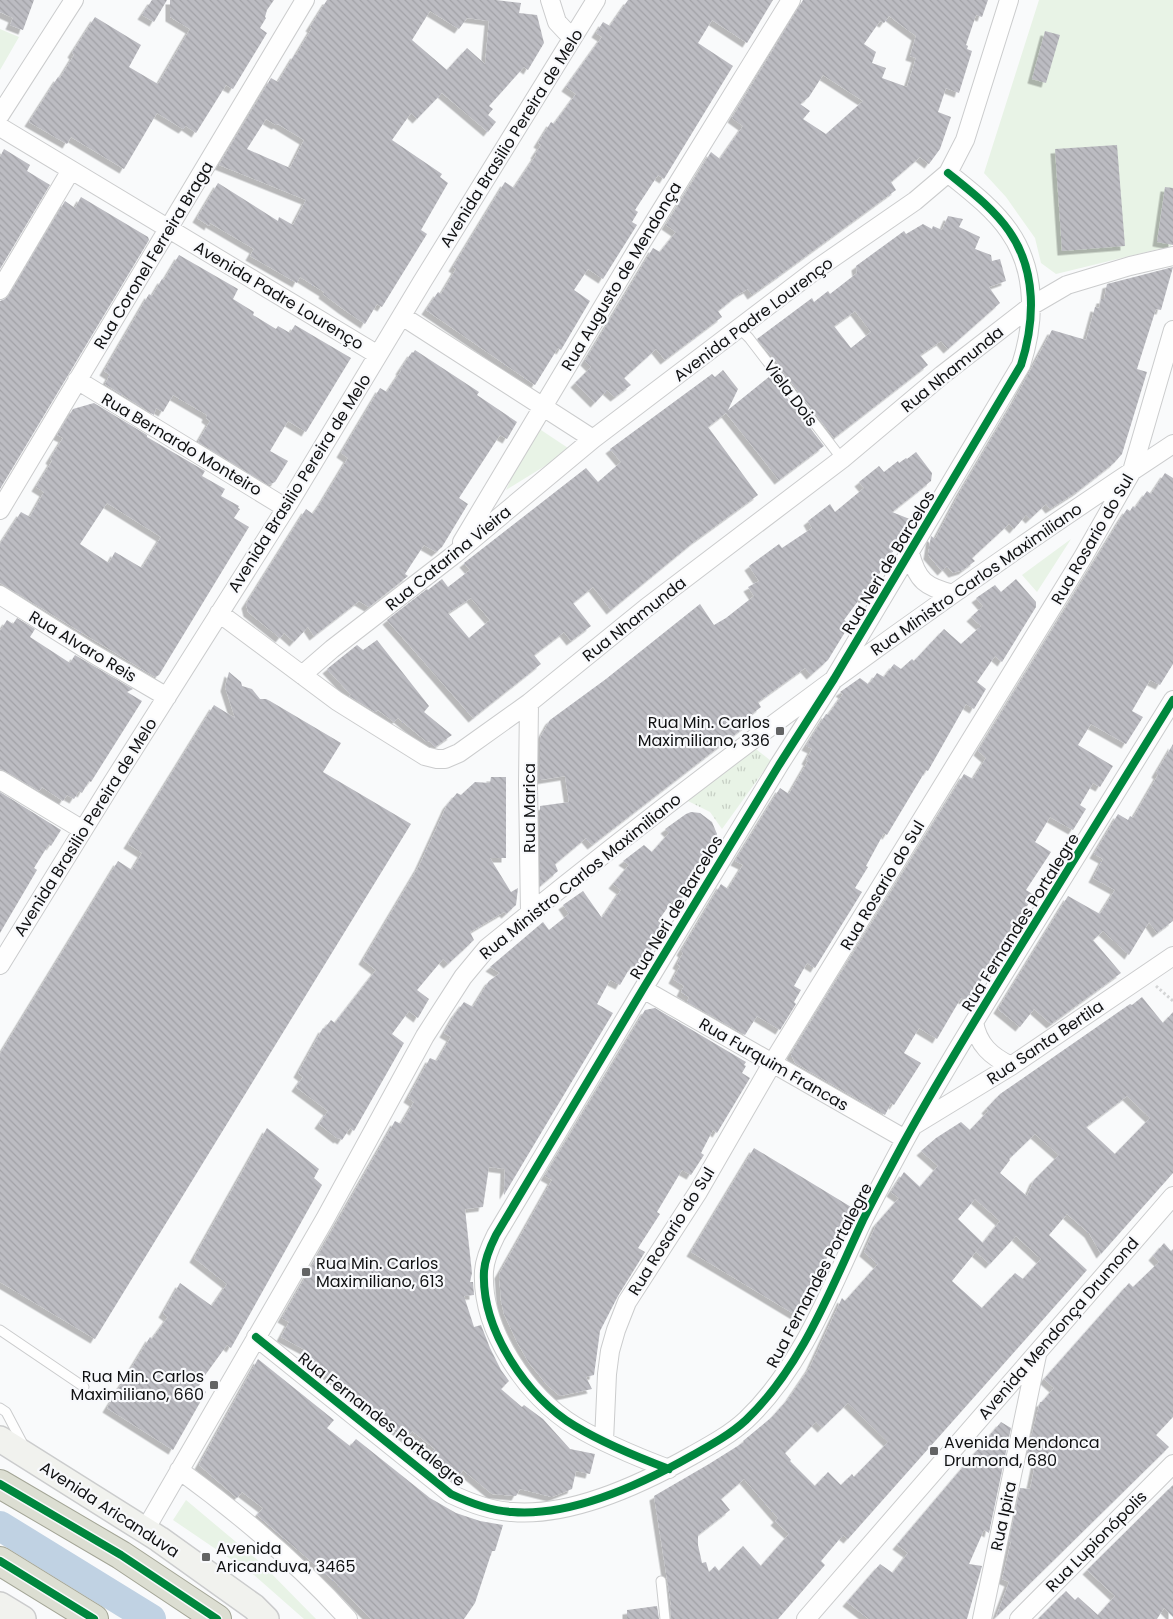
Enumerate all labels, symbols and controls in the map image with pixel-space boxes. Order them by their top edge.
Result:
street label: Avenida Brasilio Pereira de Melo [434,24,588,252]
street label: Rua Coronel Ferreira Braga [88,157,219,353]
street label: Rua Augusto de Mendonça [556,178,687,375]
street label: Avenida Padre Lourenço [190,236,368,355]
street label: Avenida Padre Lourenço [669,252,838,387]
street label: Rua Nhamunda [896,321,1008,418]
street label: Viela Dois [758,355,823,431]
street label: Avenida Brasilio Pereira de Melo [222,369,376,597]
street label: Rua Bernardo Monteiro [97,387,266,501]
street label: Rua Rosario do Sul [1046,470,1139,609]
street label: Rua Neri de Barcelos [836,486,941,639]
street label: Rua Ministro Carlos Maximiliano [866,497,1087,661]
street label: Rua Catarina Vieira [381,501,516,616]
street label: Rua Nhamunda [578,572,691,667]
street label: Rua Alvaro Reis [25,605,141,688]
place label: Rua Min. Carlos Maximiliano, 336 [638,711,770,752]
street label: Avenida Brasilio Pereira de Melo [8,713,162,941]
marker: Rua Min. Carlos Maximiliano, 336 [774,725,786,737]
street label: Rua Marica [518,763,541,853]
street label: Rua Ministro Carlos Maximiliano [475,788,686,965]
street label: Rua Rosario do Sul [835,816,930,954]
street label: Rua Fernandes Portalegre [956,829,1085,1016]
street label: Rua Neri de Barcelos [624,831,729,984]
street label: Rua Santa Bertila [982,995,1108,1090]
street label: Rua Furquim Francas [695,1012,853,1117]
street label: Rua Rosario do Sul [623,1163,720,1300]
street label: Rua Fernandes Portalegre [761,1179,878,1372]
street label: Avenida Mendonça Drumond [973,1232,1144,1425]
place label: Rua Min. Carlos Maximiliano, 613 [316,1252,444,1293]
marker: Rua Min. Carlos Maximiliano, 613 [300,1266,312,1278]
street label: Rua Fernandes Portalegre [293,1347,470,1492]
place label: Rua Min. Carlos Maximiliano, 660 [70,1365,204,1406]
marker: Rua Min. Carlos Maximiliano, 660 [208,1379,220,1391]
place label: Avenida Mendonca Drumond, 680 [944,1431,1100,1472]
marker: Avenida Mendonca Drumond, 680 [928,1445,940,1457]
street label: Avenida Aricanduva [35,1456,184,1563]
street label: Rua Ipira [985,1479,1022,1553]
street label: Rua Lupionópolis [1041,1486,1152,1597]
place label: Avenida Aricanduva, 3465 [216,1537,355,1578]
marker: Avenida Aricanduva, 3465 [200,1551,212,1563]

